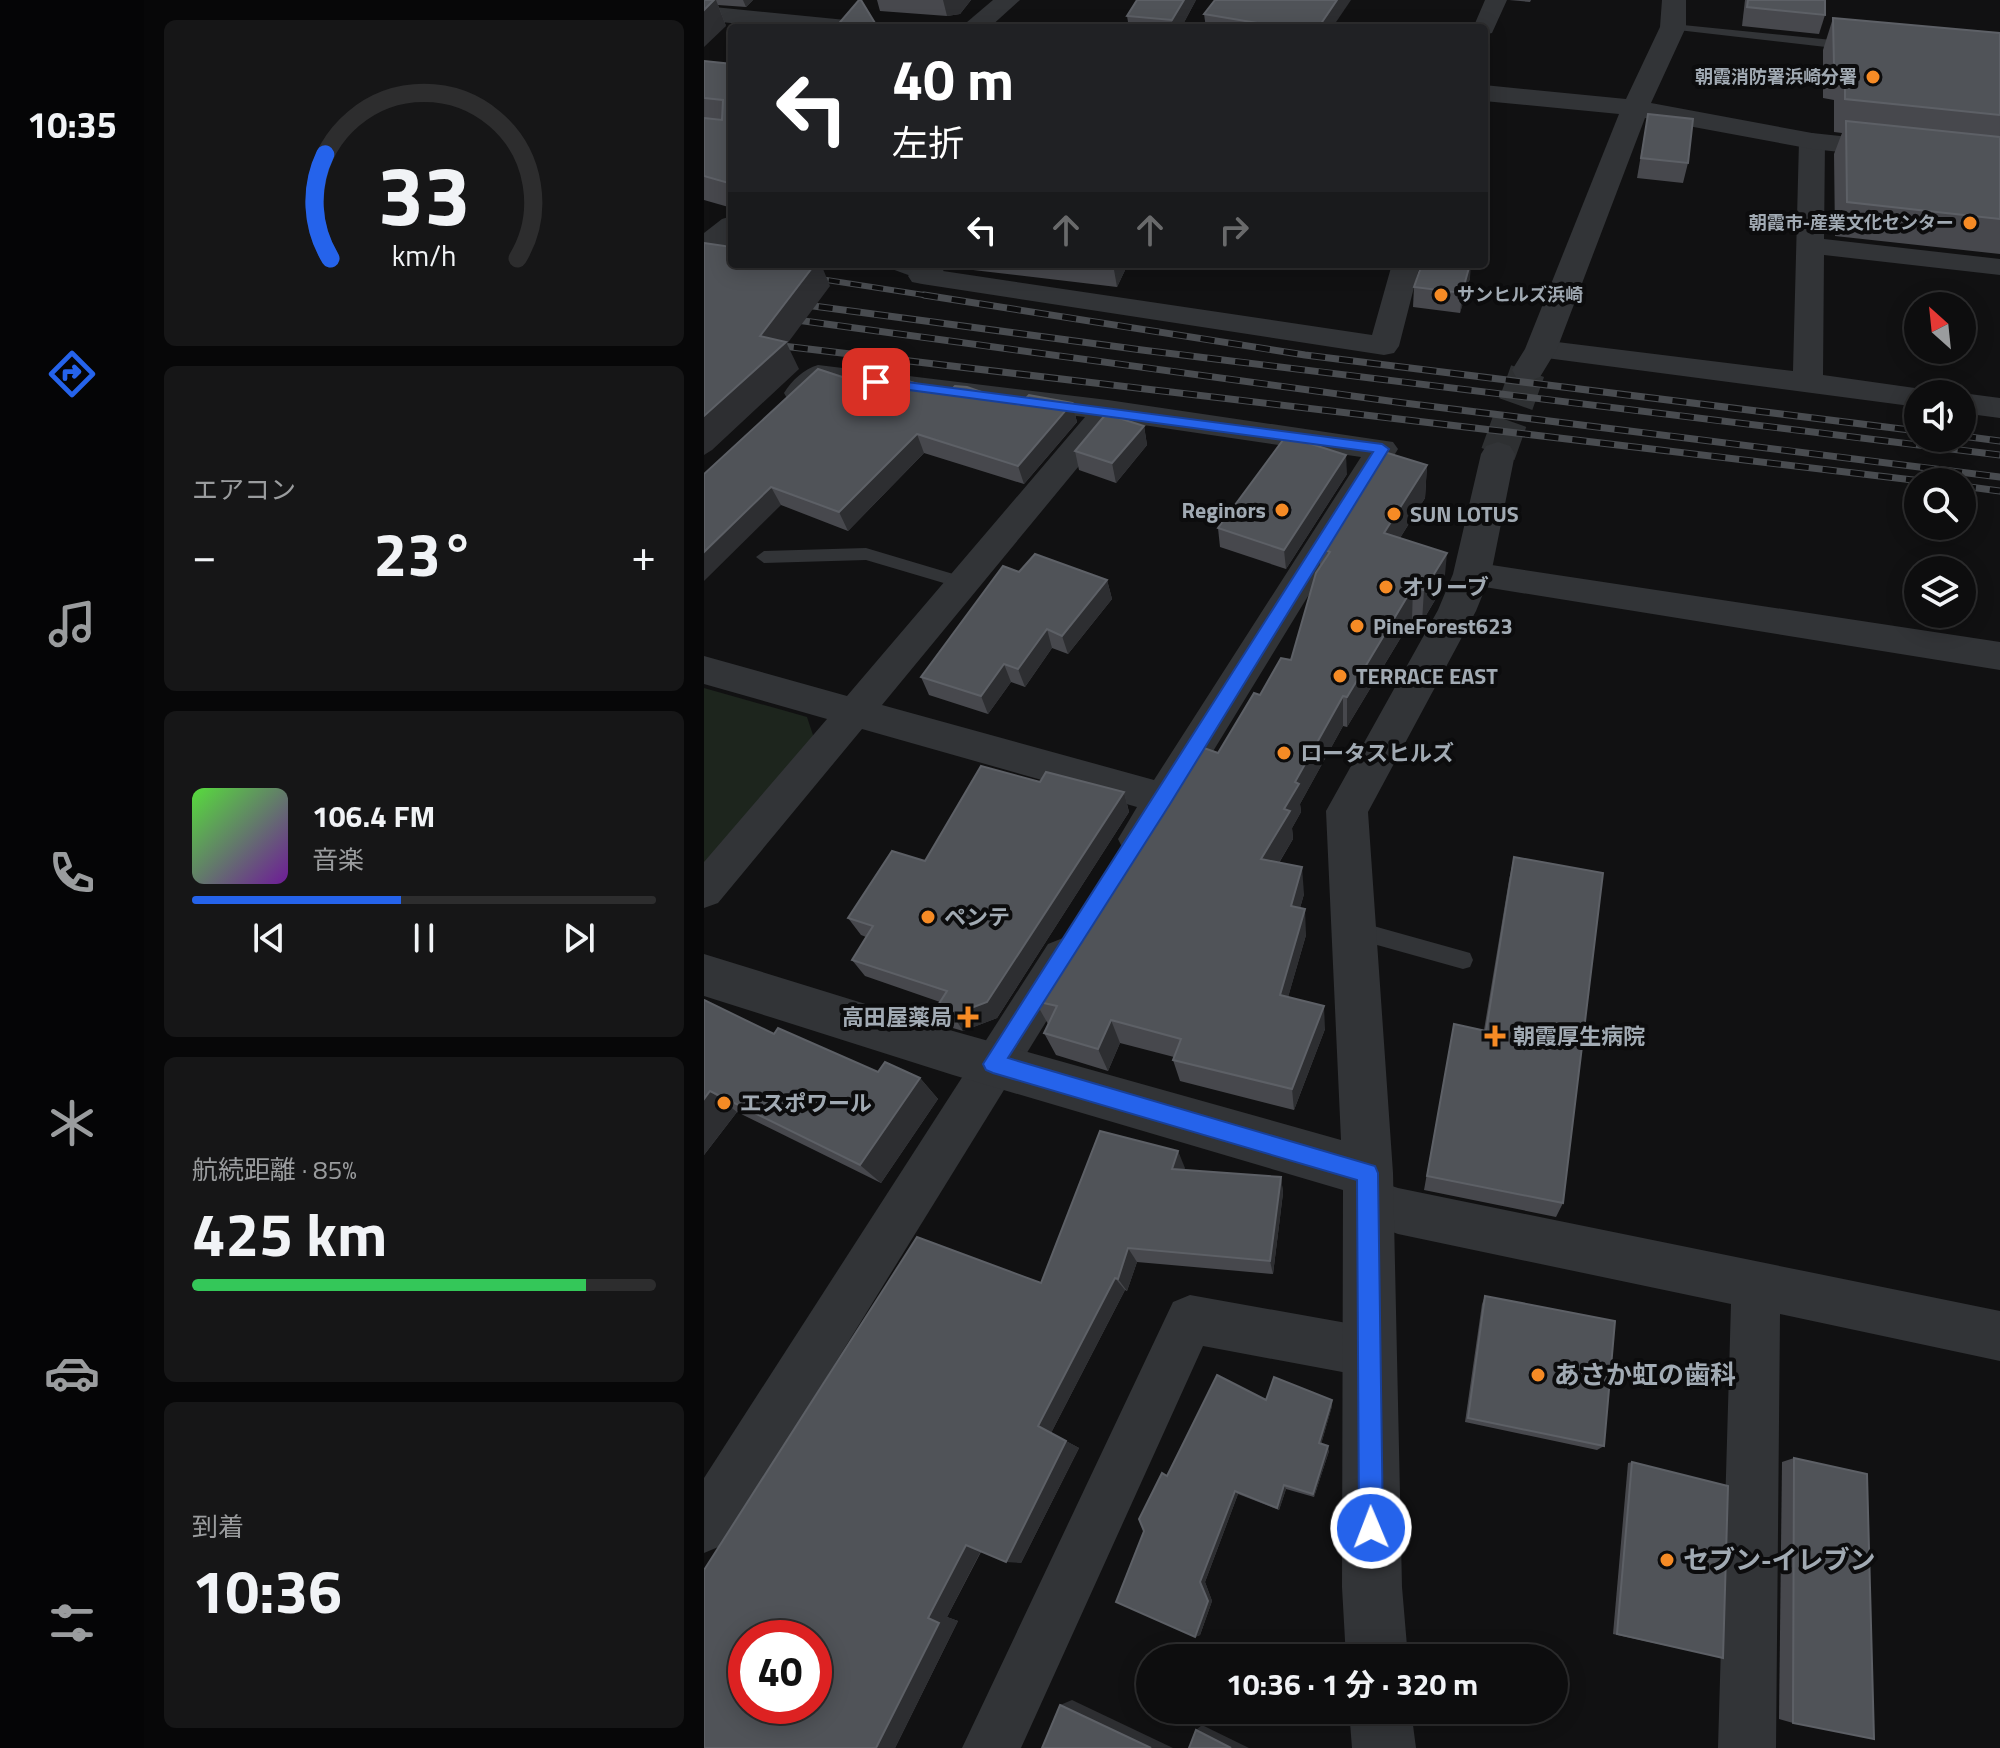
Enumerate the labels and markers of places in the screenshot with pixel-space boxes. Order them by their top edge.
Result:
place label: 朝霞消防署浜崎分署 [1695,63,1857,90]
marker: 朝霞消防署浜崎分署 [1864,68,1882,86]
place label: 朝霞市-産業文化センター [1749,209,1954,236]
marker: 朝霞市-産業文化センター [1961,214,1979,232]
place label: サンヒルズ浜崎 [1457,281,1583,308]
marker: サンヒルズ浜崎 [1432,286,1450,304]
pin [842,348,910,416]
place label: Reginors [1181,493,1266,527]
place label: SUN LOTUS [1410,497,1519,531]
marker: Reginors [1273,501,1291,519]
marker: SUN LOTUS [1385,505,1403,523]
place label: オリーブ [1402,570,1489,604]
marker: オリーブ [1377,578,1395,596]
place label: PineForest623 [1373,609,1513,643]
marker: PineForest623 [1348,617,1366,635]
place label: TERRACE EAST [1356,659,1498,693]
marker: TERRACE EAST [1331,667,1349,685]
place label: ロータスヒルズ [1300,736,1454,770]
marker: ロータスヒルズ [1275,744,1293,762]
place label: ペンテ [944,900,1010,934]
marker: ペンテ [919,908,937,926]
place label: 高田屋薬局 [842,1000,952,1034]
marker: 高田屋薬局 [959,1008,977,1026]
place label: 朝霞厚生病院 [1513,1019,1645,1053]
marker: 朝霞厚生病院 [1484,1025,1506,1047]
place label: エスポワール [740,1086,872,1120]
marker: エスポワール [715,1094,733,1112]
place label: あさか虹の歯科 [1554,1355,1736,1394]
marker: あさか虹の歯科 [1529,1366,1547,1384]
place label: セブン-イレブン [1683,1540,1876,1579]
marker: セブン-イレブン [1658,1551,1676,1569]

